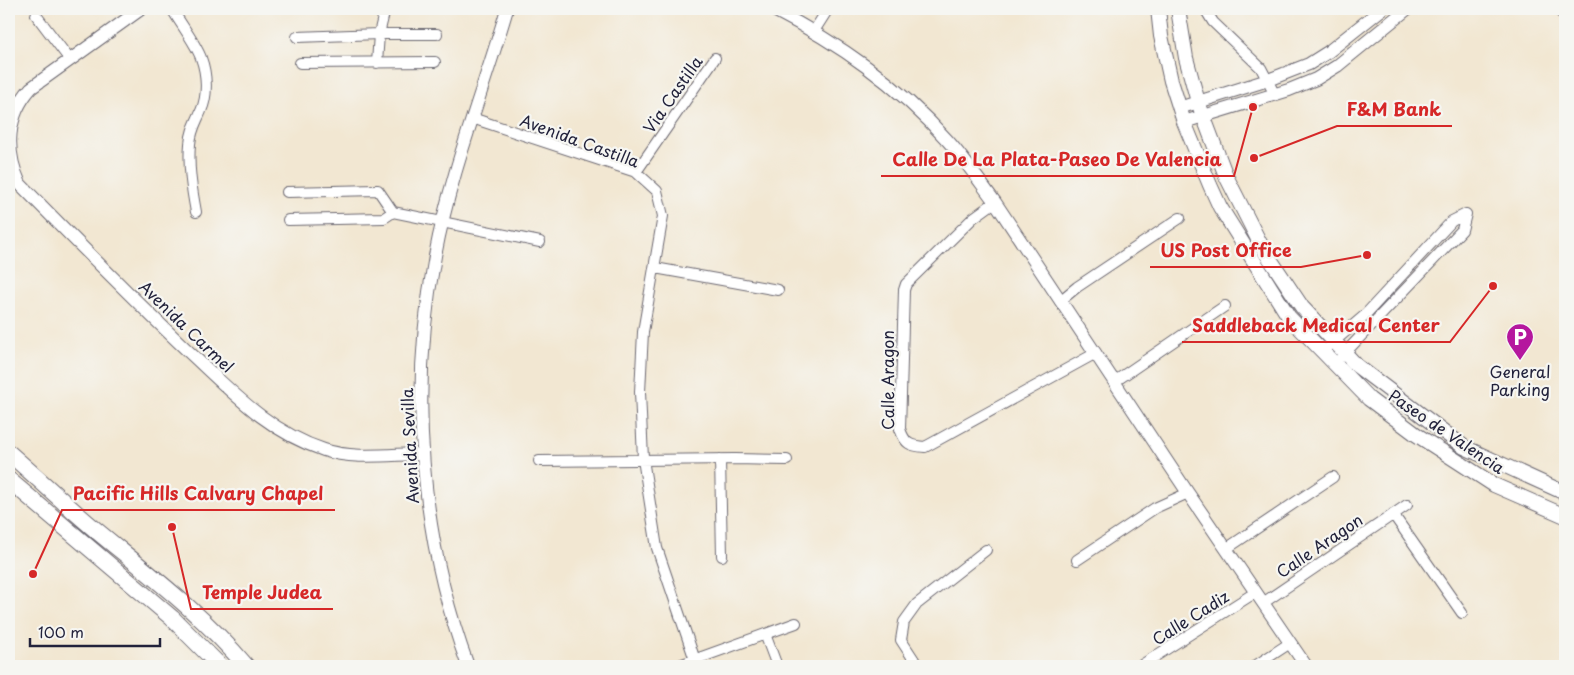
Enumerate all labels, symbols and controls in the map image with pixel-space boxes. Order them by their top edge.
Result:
street label: Via Castilla [637,50,708,138]
callout: F&M Bank [1337,93,1452,126]
text: F&M Bank [1347,95,1441,122]
street label: Avenida Castilla [517,107,643,173]
callout: Calle De La Plata-Paseo De Valencia [881,143,1234,176]
text: Calle De La Plata-Paseo De Valencia [892,145,1222,172]
callout: US Post Office [1150,234,1301,267]
text: US Post Office [1160,236,1292,263]
street label: Avenida Carmel [134,275,240,377]
callout: Saddleback Medical Center [1182,309,1450,342]
text: Saddleback Medical Center [1192,311,1441,338]
parking icon: General Parking [1505,322,1535,361]
street label: Calle Aragon [875,330,899,430]
place label: General Parking [1489,359,1551,401]
street label: Paseo de Valencia [1384,383,1510,479]
street label: Avenida Sevilla [394,388,424,504]
callout: Pacific Hills Calvary Chapel [62,477,335,510]
text: Pacific Hills Calvary Chapel [73,479,323,506]
street label: Calle Aragon [1271,507,1367,583]
callout: Temple Judea [191,576,333,609]
text: Temple Judea [202,578,323,605]
street label: Calle Cadiz [1147,584,1233,650]
scale bar [30,615,160,647]
text: 100 m [38,620,84,643]

